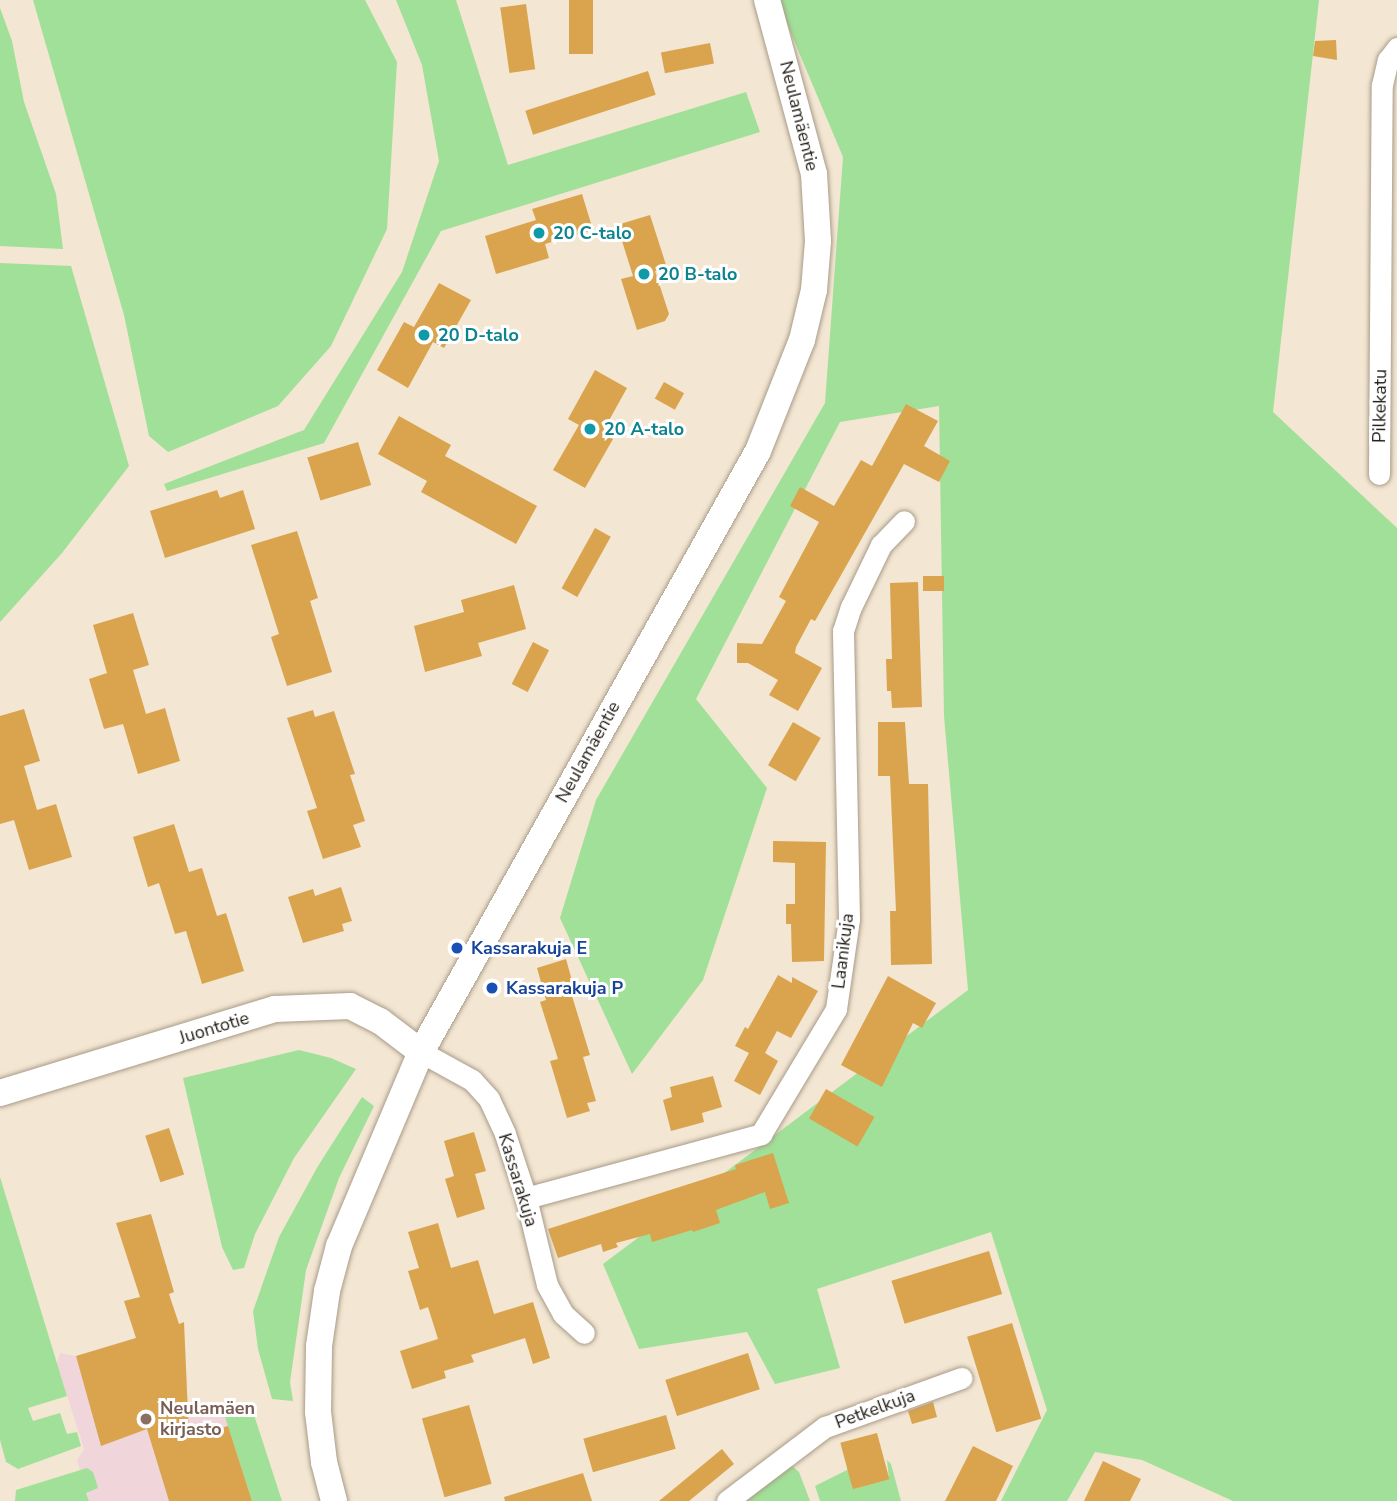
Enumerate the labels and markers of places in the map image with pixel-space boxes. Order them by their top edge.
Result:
place label: 20 C-talo [553,222,632,244]
marker: 20 C-talo [531,225,547,241]
place label: 20 B-talo [658,263,737,285]
marker: 20 B-talo [636,266,652,282]
place label: 20 D-talo [438,324,519,346]
marker: 20 D-talo [416,327,432,343]
place label: 20 A-talo [604,418,684,440]
marker: 20 A-talo [582,421,598,437]
place label: Kassarakuja E [471,937,587,959]
marker: Kassarakuja E [449,940,465,956]
place label: Kassarakuja P [506,977,623,999]
marker: Kassarakuja P [484,980,500,996]
place label: Neulamäen kirjasto [160,1398,255,1440]
marker: Neulamäen kirjasto [138,1411,154,1427]

